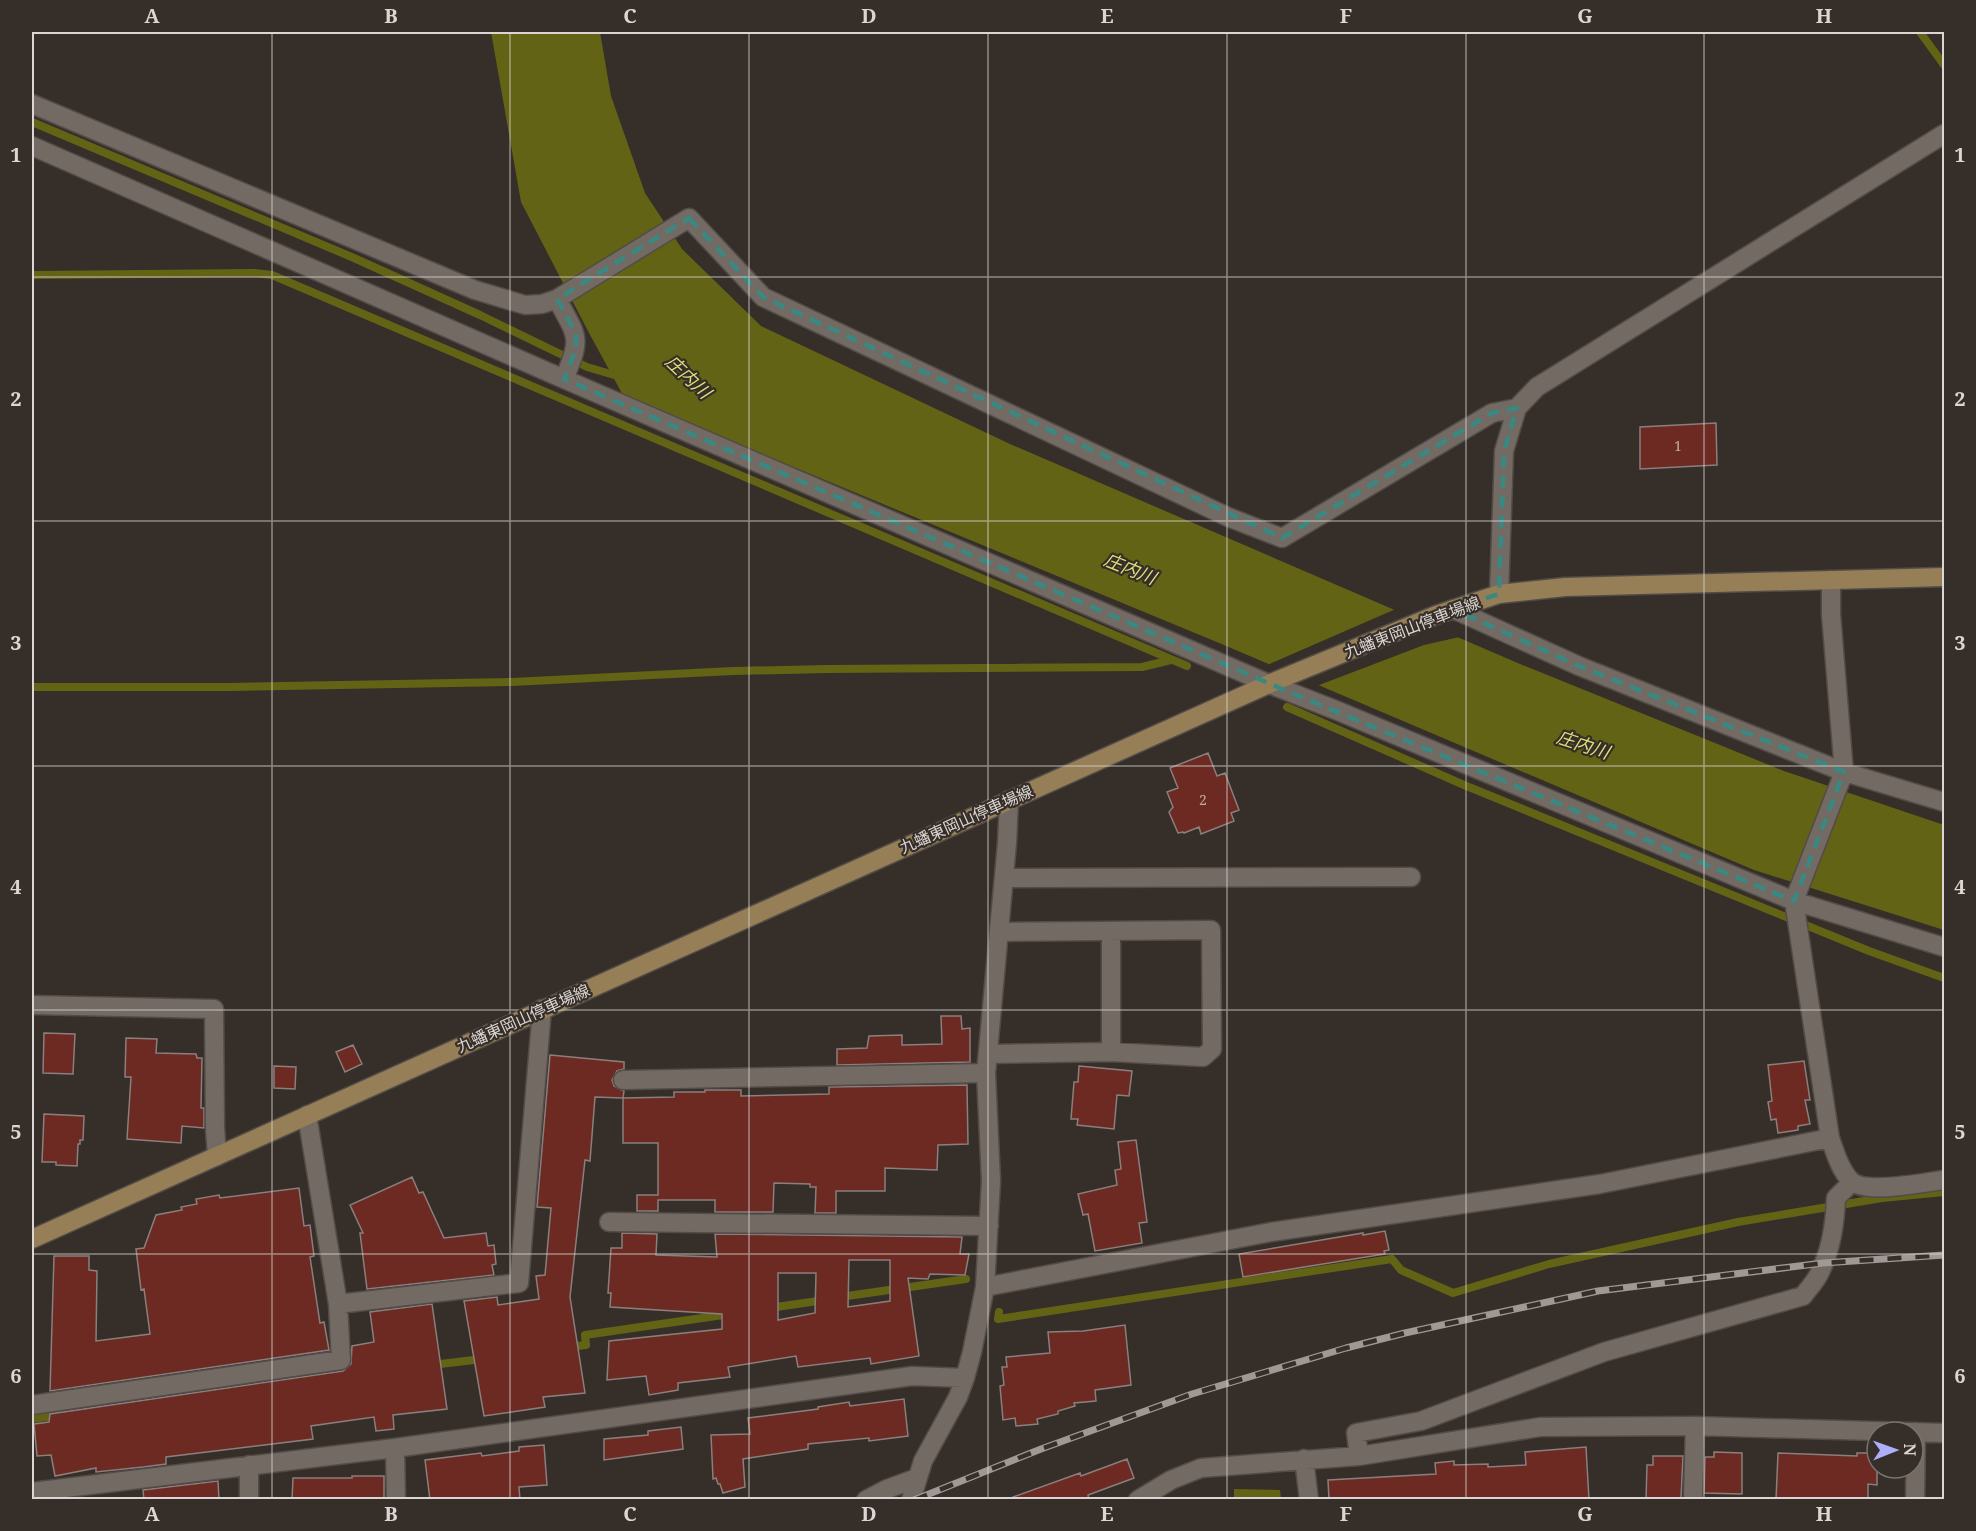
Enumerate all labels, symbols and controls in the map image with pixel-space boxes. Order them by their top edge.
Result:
text: A [144,2,160,29]
text: B [384,2,398,29]
text: C [623,2,637,29]
text: D [861,2,877,29]
text: E [1100,2,1114,29]
text: F [1340,2,1352,29]
text: G [1577,2,1593,29]
text: H [1816,2,1832,29]
text: 1 [10,141,22,168]
text: 1 [1954,141,1966,168]
water label: 庄内川 [661,349,718,405]
text: 2 [10,385,22,412]
text: 2 [1954,385,1966,412]
house number: 1 [1674,436,1682,455]
water label: 庄内川 [1101,547,1162,590]
street label: 九蟠東岡山停車場線 [1341,591,1483,663]
text: 3 [10,629,22,656]
text: 3 [1954,629,1966,656]
water label: 庄内川 [1554,724,1615,764]
street label: 九蟠東岡山停車場線 [896,780,1036,858]
house number: 2 [1199,790,1207,809]
text: 4 [10,873,22,900]
text: 4 [1954,873,1966,900]
street label: 九蟠東岡山停車場線 [453,979,593,1057]
text: 5 [10,1118,22,1145]
text: 5 [1954,1118,1966,1145]
text: 6 [10,1362,22,1389]
text: 6 [1954,1362,1966,1389]
north arrow [1865,1420,1925,1480]
text: N [1899,1443,1921,1457]
text: A [144,1500,160,1527]
text: B [384,1500,398,1527]
text: C [623,1500,637,1527]
text: D [861,1500,877,1527]
text: E [1100,1500,1114,1527]
text: F [1340,1500,1352,1527]
text: G [1577,1500,1593,1527]
text: H [1816,1500,1832,1527]

